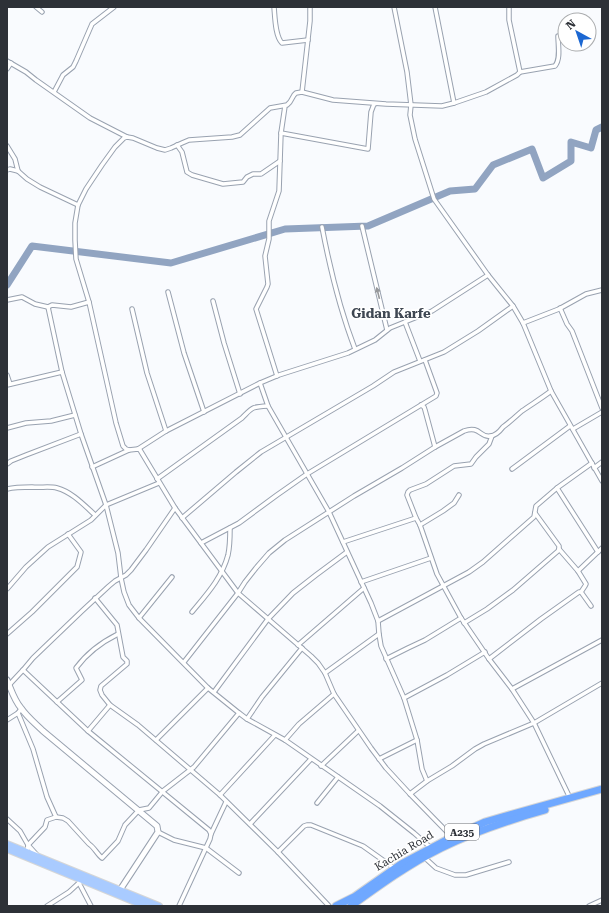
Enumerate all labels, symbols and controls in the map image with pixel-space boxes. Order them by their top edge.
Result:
north arrow [557,12,597,52]
text: N [563,17,579,32]
one-way arrow [375,286,381,298]
district label: Gidan Karfe [351,306,431,321]
road number: A235 [445,824,479,840]
street label: Kachia Road [372,828,436,874]

